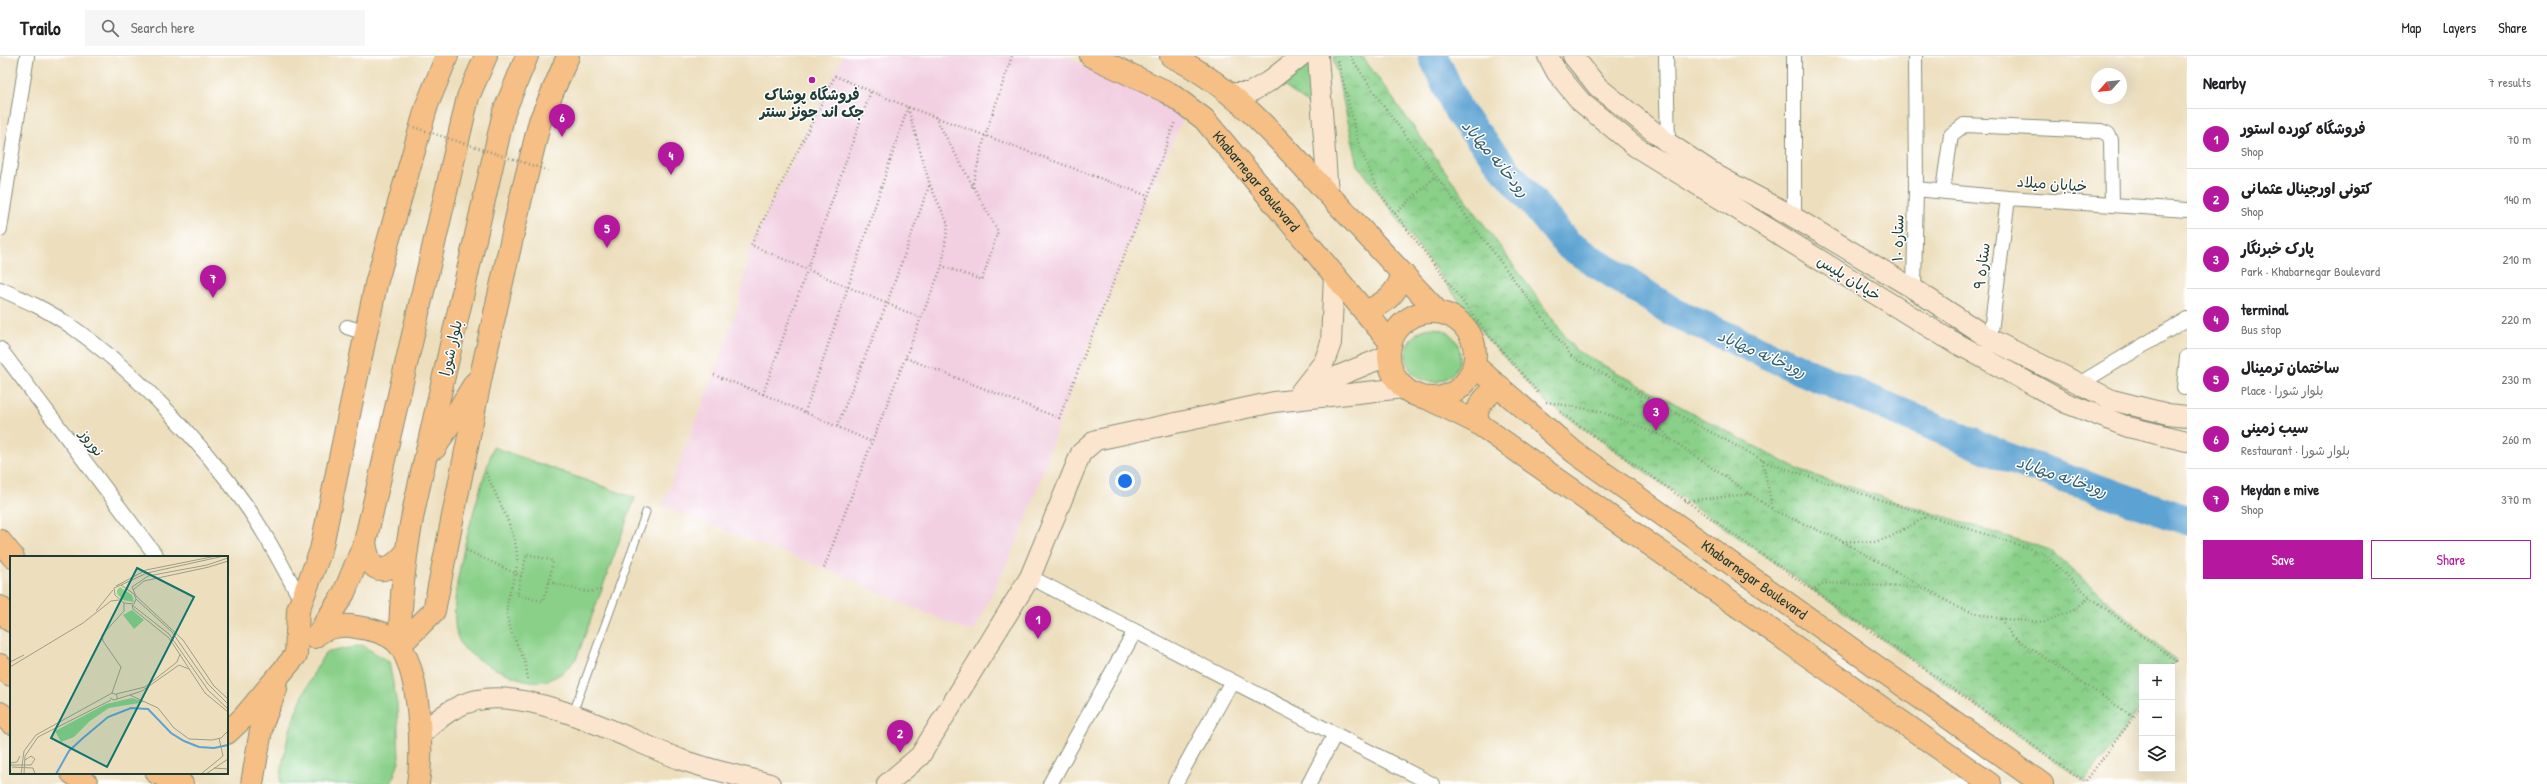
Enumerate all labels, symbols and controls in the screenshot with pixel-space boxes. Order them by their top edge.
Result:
search box [85,10,365,46]
text: Trailo [20,15,61,41]
icon: search [99,17,121,39]
text: Search here [131,17,195,38]
text: Map [2401,18,2421,37]
text: Layers [2443,18,2476,37]
text: Share [2498,18,2527,37]
north arrow [2091,68,2127,104]
text: Nearby [2203,71,2246,94]
text: 7 results [2488,73,2531,91]
marker: فروشگاه پوشاک جک اند جونز سنتر [807,75,817,85]
place label: فروشگاه پوشاک جک اند جونز سنتر [758,84,864,122]
pin: 6 [549,104,575,137]
water label: رودخانه مهاباد [1457,115,1535,201]
text: فروشگاه کورده استور [2241,118,2366,139]
street label: Khabarnegar Boulevard [1208,126,1305,236]
text: 1 [2214,130,2218,148]
text: 70 m [2507,130,2531,148]
pin: 4 [658,142,684,175]
text: Shop [2241,142,2263,160]
street label: خیابان میلاد [2016,171,2088,196]
text: کتونی اورجینال عثمانی [2241,178,2372,199]
text: 2 [2213,190,2219,208]
text: 140 m [2504,190,2531,208]
text: Shop [2241,202,2263,220]
street label: ستاره ۱۰ [1887,214,1908,262]
pin: 5 [594,215,620,248]
text: پارک خبرنگار [2241,238,2314,259]
street label: ستاره ۹ [1968,242,1995,290]
street label: خیابان پلیس [1813,250,1885,305]
text: 3 [2213,250,2219,268]
text: 210 m [2503,250,2531,268]
text: Park · Khabarnegar Boulevard [2241,262,2380,280]
pin: 7 [200,265,226,298]
text: terminal [2241,299,2288,320]
text: 4 [2214,310,2218,328]
text: 220 m [2501,310,2531,328]
street label: بلوار شورا [434,318,467,378]
text: Bus stop [2241,320,2281,338]
water label: رودخانه مهاباد [1714,324,1810,382]
text: ساختمان ترمینال [2241,357,2339,378]
text: 5 [2213,370,2219,388]
text: 230 m [2501,370,2531,388]
text: Place · بلوار شورا [2241,381,2324,399]
pin: 3 [1643,398,1669,431]
text: سیب زمینی [2241,417,2308,438]
street label: نوروز [74,423,110,461]
text: 6 [2213,430,2219,448]
text: 260 m [2502,430,2531,448]
text: Restaurant · بلوار شورا [2241,441,2350,459]
water label: رودخانه مهاباد [2014,450,2110,502]
your location [1115,471,1135,491]
text: Meydan e mive [2241,479,2319,500]
text: 7 [2213,490,2219,508]
text: 370 m [2501,490,2531,508]
text: Shop [2241,500,2263,518]
street label: Khabarnegar Boulevard [1697,534,1812,624]
button: Save [2203,540,2363,579]
button: Share [2371,540,2531,579]
inset map [10,556,228,774]
pin: 1 [1025,606,1051,639]
map controls [2139,664,2175,772]
button: + [2139,664,2175,700]
button: − [2139,700,2175,736]
pin: 2 [887,720,913,753]
button: layers [2139,736,2175,772]

